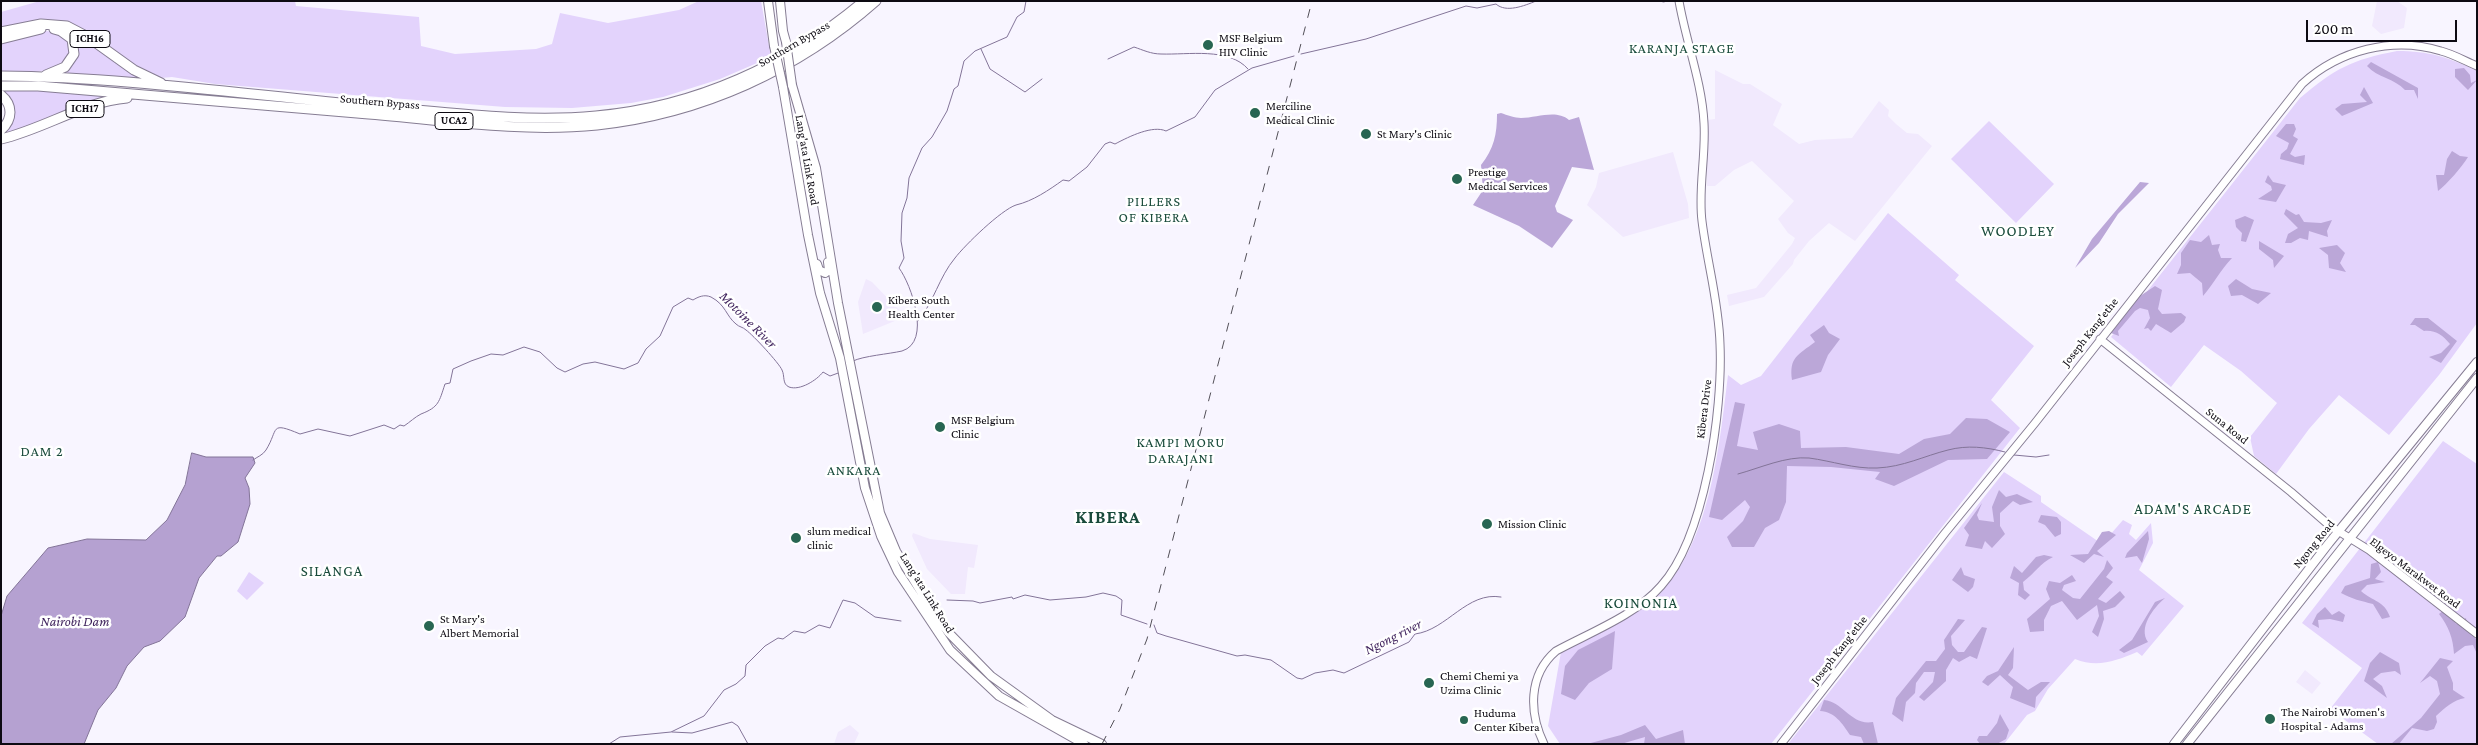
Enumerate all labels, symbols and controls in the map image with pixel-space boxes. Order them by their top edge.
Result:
scale bar [2308,10,2459,42]
street label: Southern Bypass [756,18,832,70]
text: 200 m [2314,21,2353,37]
road number: ICH16 [70,30,110,48]
place label: MSF Belgium HIV Clinic [1219,31,1283,59]
marker: MSF Belgium HIV Clinic [1201,38,1215,52]
district label: KARANJA STAGE [1627,41,1737,57]
street label: Southern Bypass [340,91,420,113]
place label: Merciline Medical Clinic [1266,99,1335,127]
road number: ICH17 [66,100,104,118]
marker: Merciline Medical Clinic [1248,106,1262,120]
road number: UCA2 [435,112,473,130]
street label: Lang'ata Link Road [792,114,822,206]
marker: St Mary's Clinic [1359,127,1373,141]
place label: St Mary's Clinic [1377,127,1452,141]
place label: Prestige Medical Services [1468,165,1547,193]
marker: Prestige Medical Services [1450,172,1464,186]
district label: PILLERS OF KIBERA [1117,194,1191,226]
district label: WOODLEY [1980,222,2056,240]
water label: Motoine River [716,288,780,352]
place label: Kibera South Health Center [888,293,955,321]
street label: Joseph Kang'ethe [2059,295,2121,369]
marker: Kibera South Health Center [870,300,884,314]
street label: Kibera Drive [1693,379,1715,439]
street label: Suna Road [2203,404,2251,448]
place label: MSF Belgium Clinic [951,413,1015,441]
marker: MSF Belgium Clinic [933,420,947,434]
district label: KAMPI MORU DARAJANI [1135,435,1227,468]
district label: DAM 2 [20,444,64,460]
district label: ANKARA [826,463,882,479]
district label: ADAM'S ARCADE [2133,500,2253,518]
district label: KIBERA [1075,506,1141,528]
marker: Mission Clinic [1480,517,1494,531]
place label: Mission Clinic [1498,517,1566,531]
street label: Ngong Road [2290,517,2338,571]
place label: slum medical clinic [807,524,871,552]
marker: slum medical clinic [789,531,803,545]
street label: Elgeyo Marakwet Road [2367,534,2463,612]
street label: Lang'ata Link Road [897,550,957,636]
district label: SILANGA [300,562,364,580]
district label: KOINONIA [1603,594,1679,612]
place label: St Mary's Albert Memorial [440,612,519,640]
street label: Joseph Kang'ethe [1808,613,1870,687]
water label: Nairobi Dam [41,614,109,630]
water label: Ngong river [1362,615,1424,659]
marker: St Mary's Albert Memorial [422,619,436,633]
place label: Chemi Chemi ya Uzima Clinic [1440,669,1519,697]
marker: Chemi Chemi ya Uzima Clinic [1422,676,1436,690]
place label: The Nairobi Women's Hospital - Adams [2281,705,2385,733]
place label: Huduma Center Kibera [1474,706,1539,734]
marker: The Nairobi Women's Hospital - Adams [2263,712,2277,726]
marker: Huduma Center Kibera [1458,714,1470,726]

